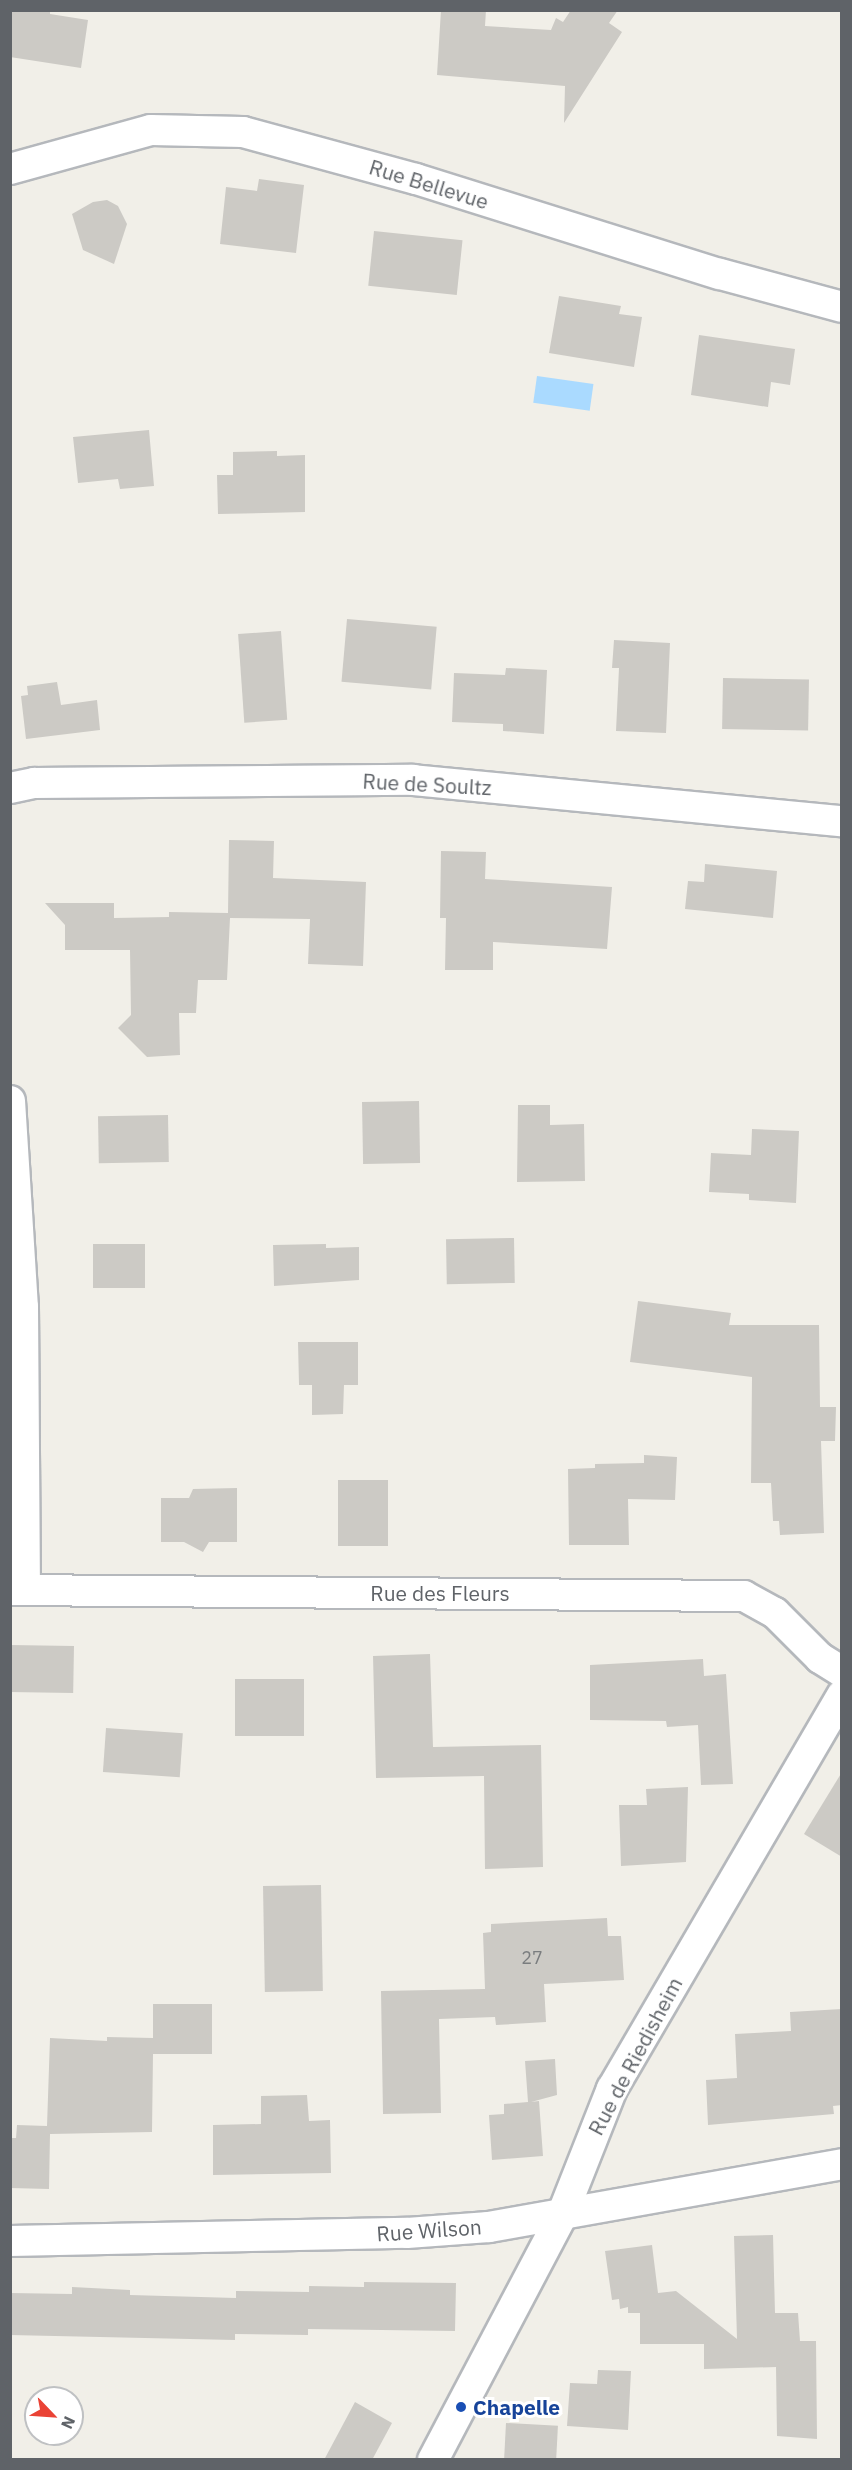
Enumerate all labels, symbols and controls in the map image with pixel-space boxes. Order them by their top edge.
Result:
street label: Rue Bellevue [366,154,492,214]
street label: Rue de Soultz [362,768,492,800]
street label: Rue des Fleurs [370,1580,510,1606]
house number: 27 [521,1947,543,1969]
street label: Rue de Riedisheim [583,1973,687,2139]
street label: Rue Wilson [376,2214,482,2246]
north arrow [24,2386,84,2446]
place label: Chapelle [473,2394,560,2420]
marker: Chapelle [454,2400,468,2414]
text: N [57,2413,80,2432]

